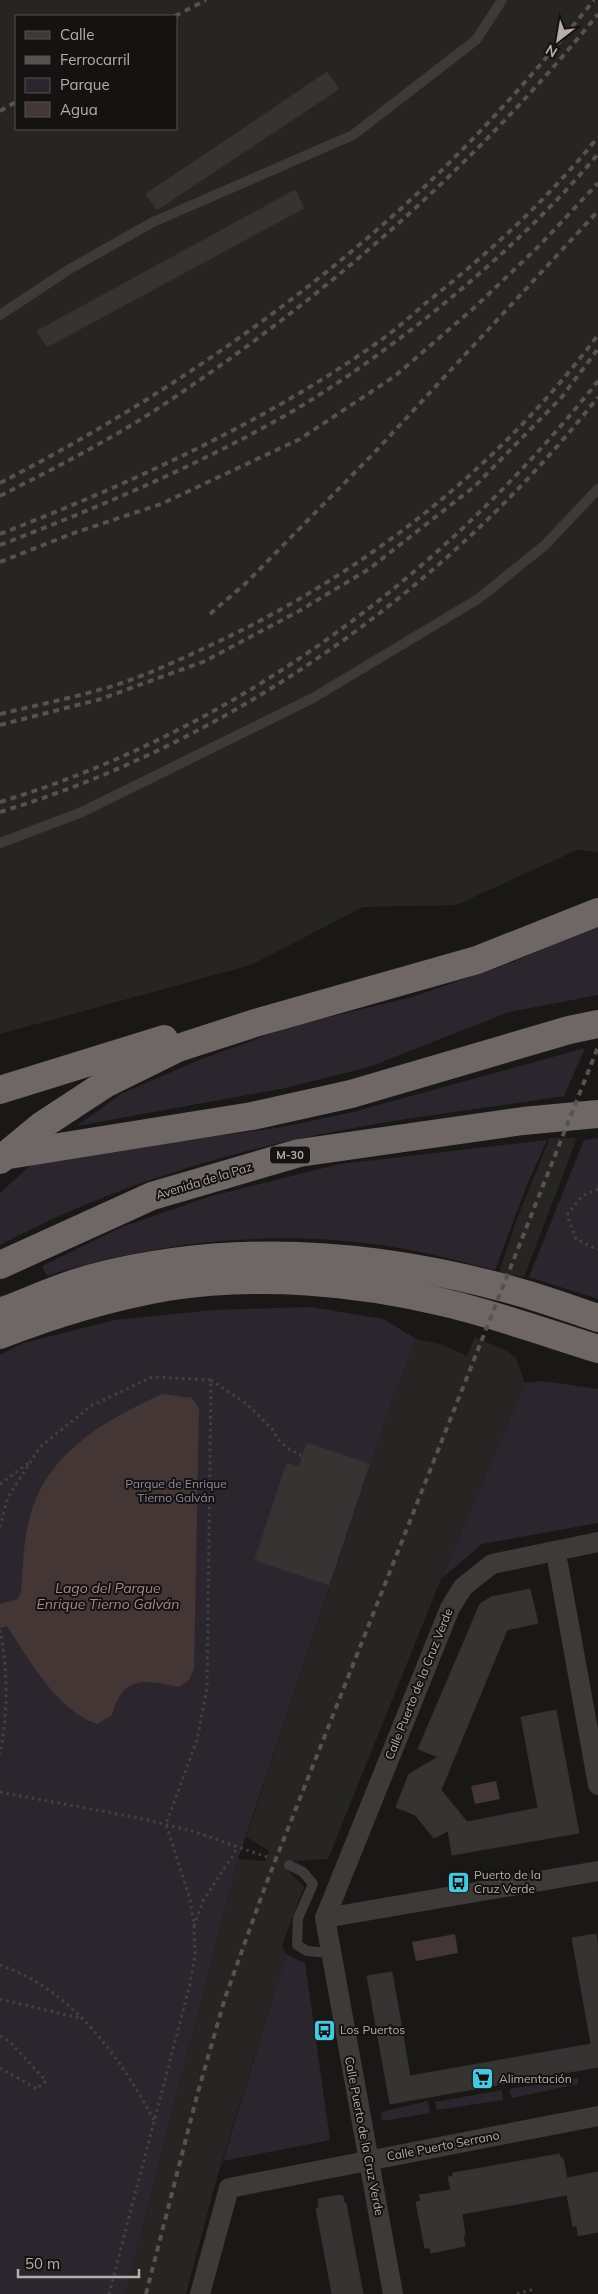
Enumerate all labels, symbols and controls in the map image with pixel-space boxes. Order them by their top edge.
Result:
legend [15,15,178,130]
north arrow [533,15,583,65]
text: Calle [60,25,94,44]
text: N [542,41,560,62]
text: Ferrocarril [60,50,130,69]
text: Parque [60,75,110,94]
text: Agua [60,100,98,119]
road number: M-30 [270,1146,310,1164]
street label: Avenida de la Paz [154,1159,254,1202]
park label: Parque de Enrique Tierno Galván [125,1476,227,1505]
water label: Lago del Parque Enrique Tierno Galván [37,1579,179,1613]
street label: Calle Puerto de la Cruz Verde [381,1606,456,1762]
place label: Puerto de la Cruz Verde [474,1867,541,1896]
bus stop icon: Puerto de la Cruz Verde [446,1870,470,1894]
bus stop icon: Los Puertos [312,2018,336,2042]
place label: Los Puertos [340,2022,405,2037]
street label: Calle Puerto de la Cruz Verde [342,2055,387,2217]
supermarket icon: Alimentación [471,2067,495,2091]
place label: Alimentación [499,2071,572,2086]
street label: Calle Puerto Serrano [385,2127,501,2164]
scale bar [18,2246,139,2278]
text: 50 m [25,2254,60,2273]

